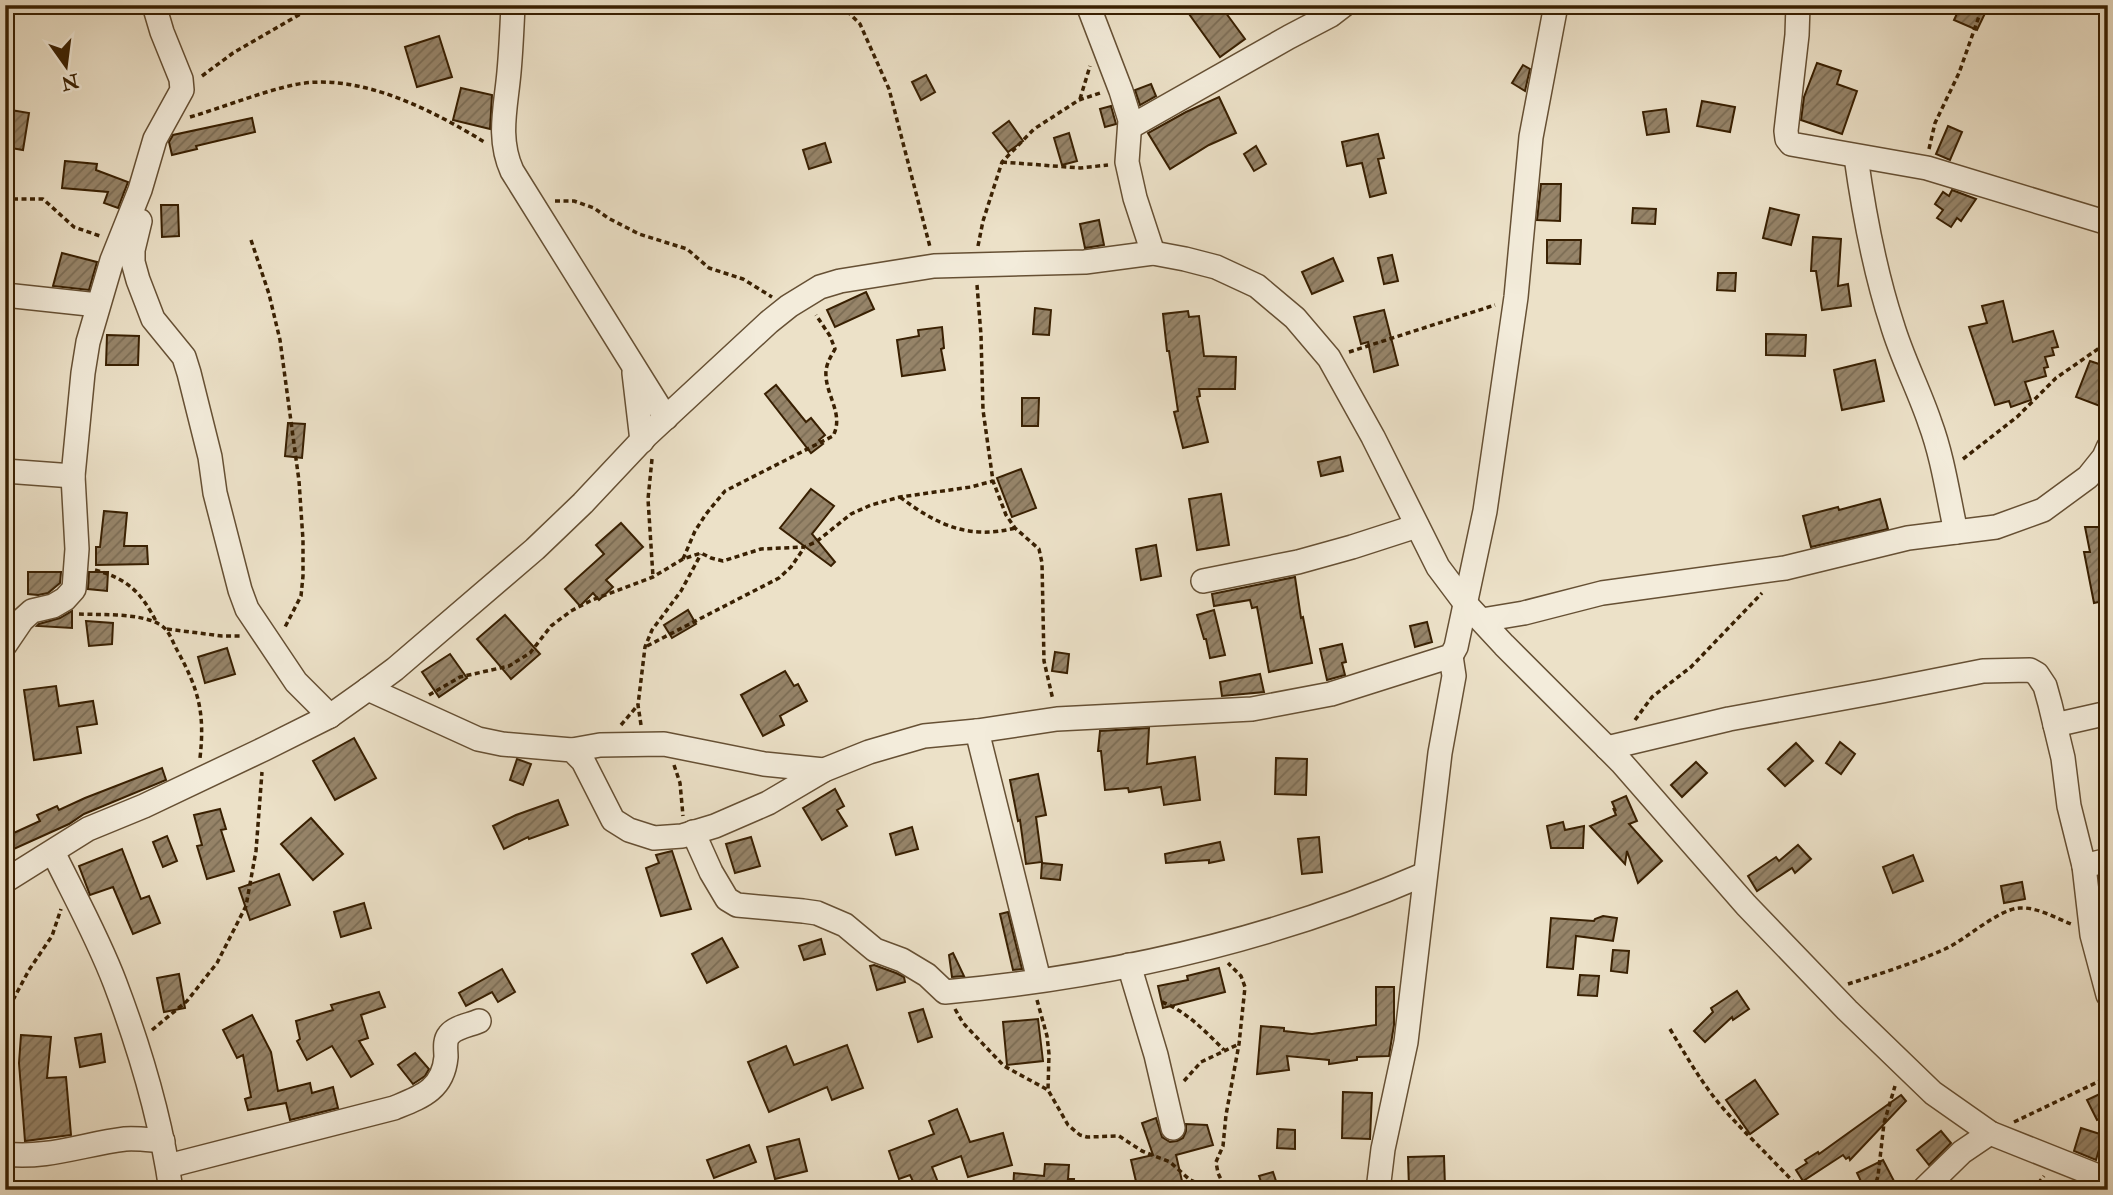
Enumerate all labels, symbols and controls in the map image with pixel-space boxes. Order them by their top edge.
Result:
north arrow [32,32,102,102]
text: N [58,68,82,95]

